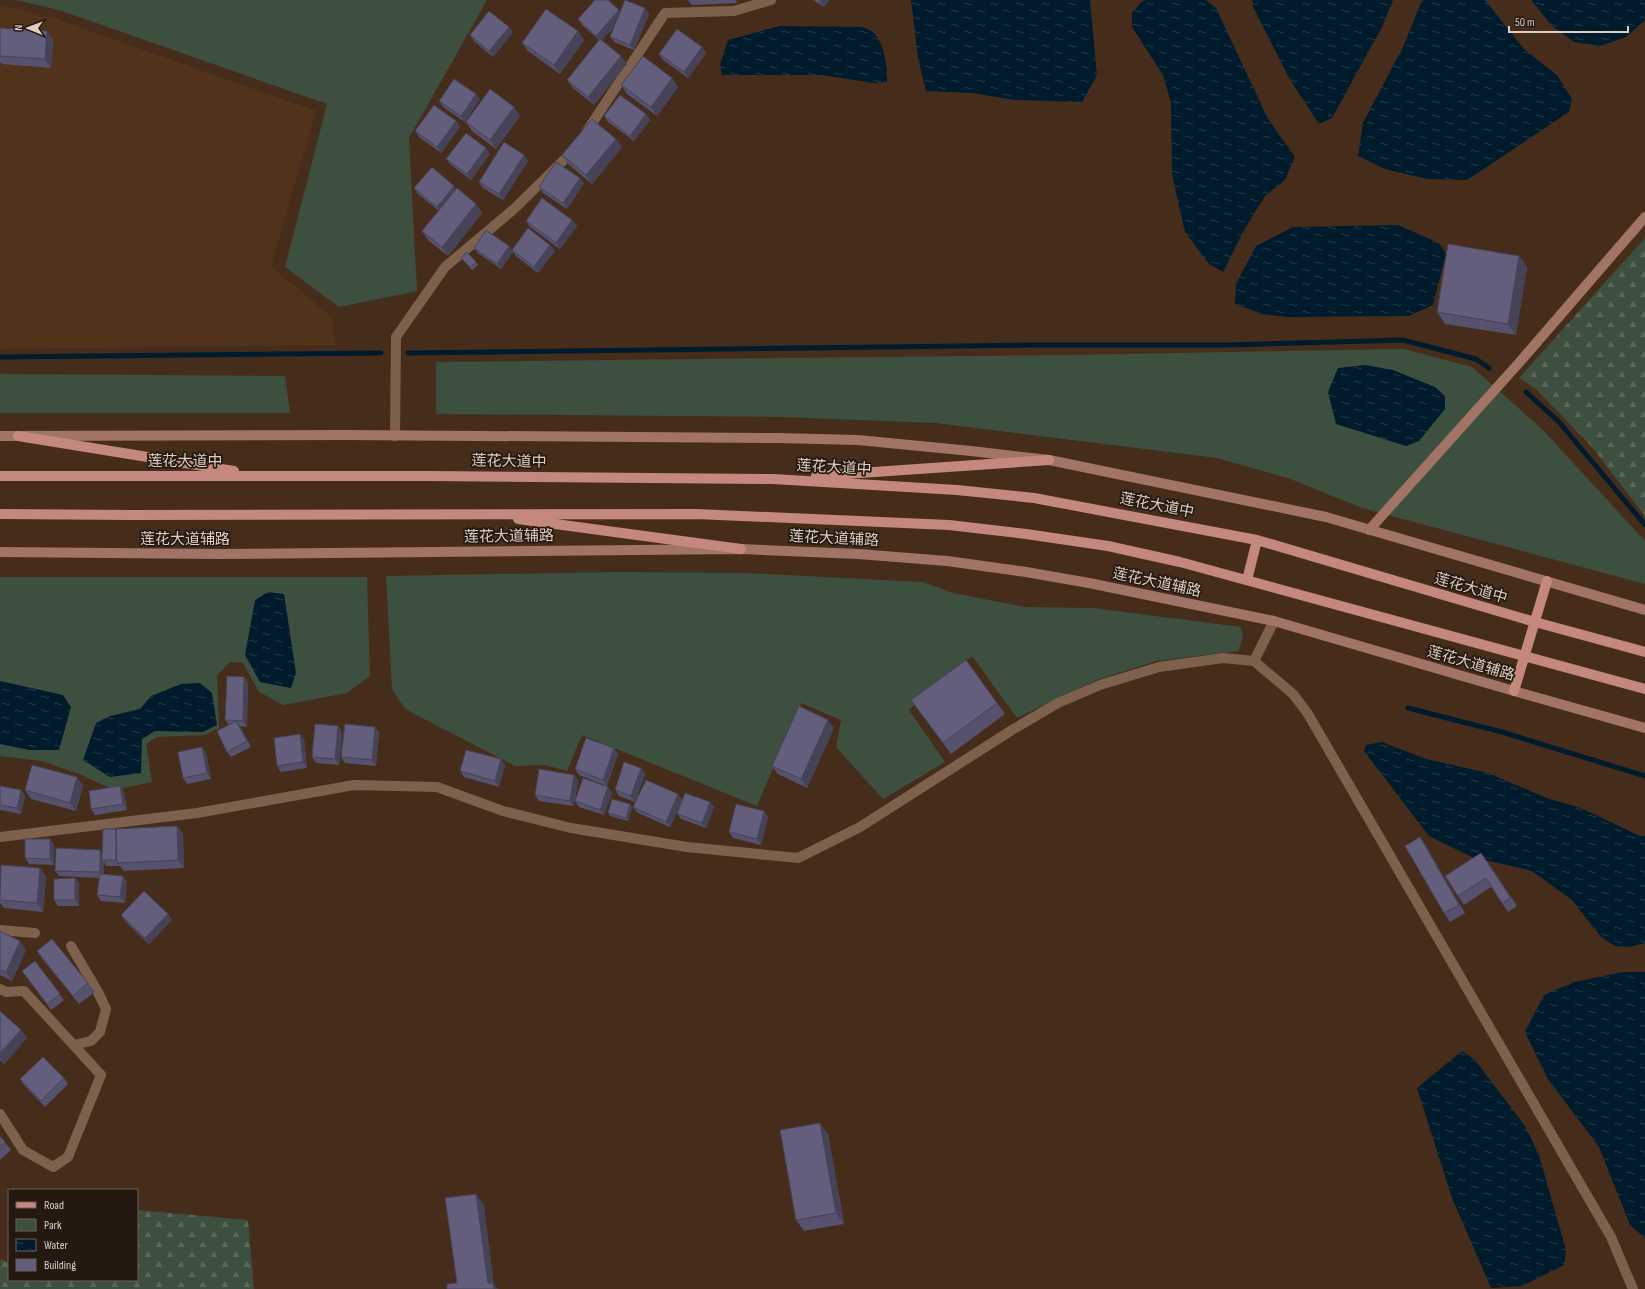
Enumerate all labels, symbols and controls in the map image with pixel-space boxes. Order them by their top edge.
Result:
north arrow [8,8,48,48]
scale bar [1509,8,1628,34]
text: 50 m [1515,15,1535,30]
text: N [12,25,25,31]
street label: 莲花大道中 [471,451,547,472]
street label: 莲花大道中 [147,452,223,471]
street label: 莲花大道中 [796,456,872,479]
street label: 莲花大道中 [1118,489,1196,522]
street label: 莲花大道辅路 [464,526,554,547]
street label: 莲花大道辅路 [789,527,879,550]
street label: 莲花大道辅路 [140,530,230,549]
street label: 莲花大道辅路 [1111,564,1203,601]
street label: 莲花大道中 [1432,569,1510,608]
street label: 莲花大道辅路 [1425,642,1517,685]
legend [8,1189,138,1281]
text: Road [44,1198,64,1213]
text: Park [44,1218,62,1233]
text: Water [44,1238,68,1253]
text: Building [44,1258,76,1273]

